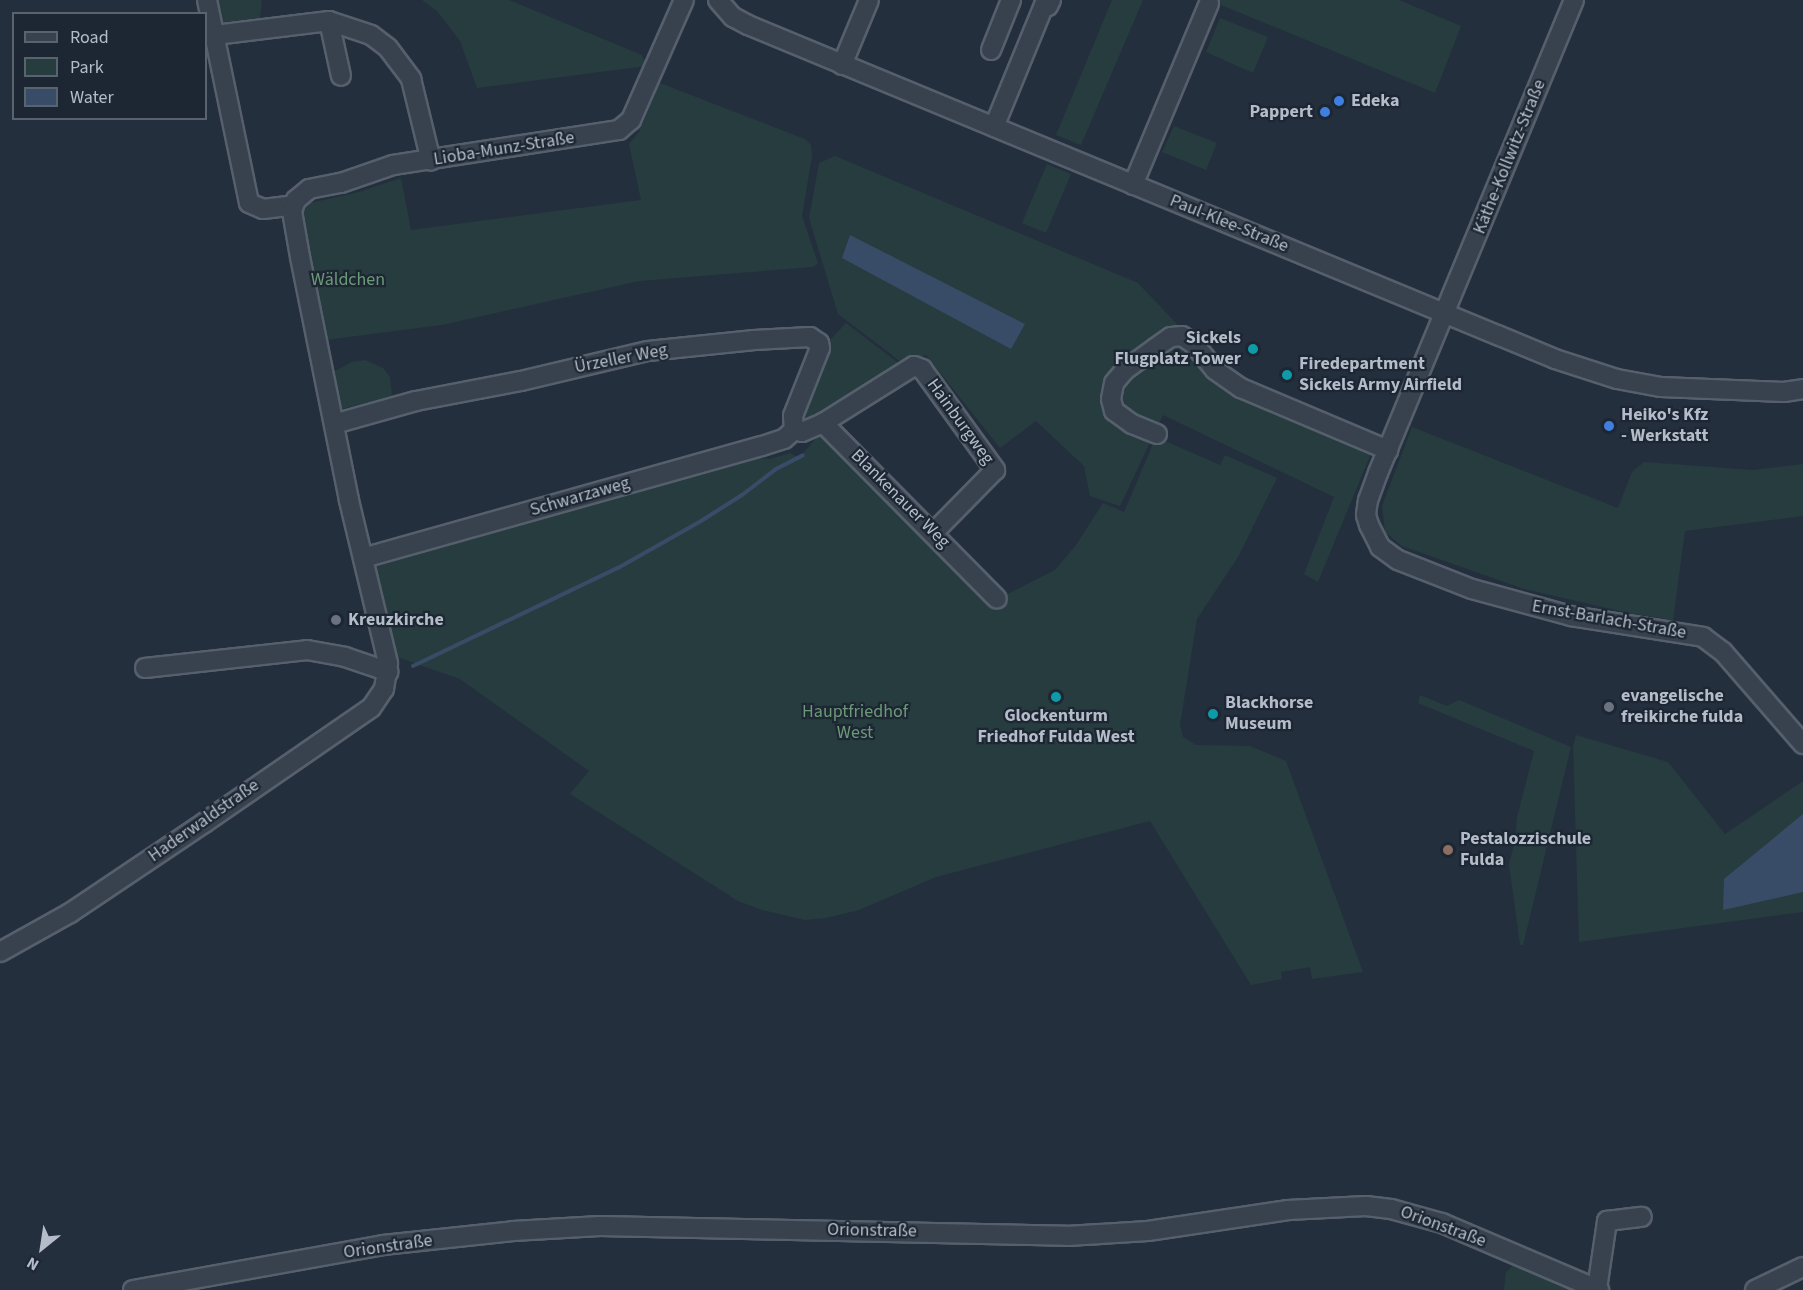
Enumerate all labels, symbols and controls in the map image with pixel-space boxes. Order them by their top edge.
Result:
legend [12,12,207,120]
text: Road [70,25,109,50]
text: Park [70,55,104,80]
street label: Käthe-Kollwitz-Straße [1469,77,1551,237]
text: Water [70,85,114,110]
place label: Edeka [1351,90,1399,112]
marker: Edeka [1332,94,1346,108]
place label: Pappert [1249,101,1313,123]
marker: Pappert [1318,105,1332,119]
street label: Lioba-Munz-Straße [432,127,576,171]
street label: Paul-Klee-Straße [1166,190,1292,258]
park label: Wäldchen [311,269,385,291]
place label: Sickels Flugplatz Tower [1114,328,1241,370]
street label: Ürzeller Weg [573,339,669,379]
marker: Sickels Flugplatz Tower [1246,342,1260,356]
place label: Firedepartment Sickels Army Airfield [1299,354,1462,397]
marker: Firedepartment Sickels Army Airfield [1280,368,1294,382]
street label: Hainburgweg [922,375,998,469]
place label: Heiko's Kfz - Werkstatt [1621,405,1708,448]
marker: Heiko's Kfz - Werkstatt [1602,419,1616,433]
street label: Blankenauer Weg [846,445,954,553]
street label: Schwarzaweg [528,472,632,522]
street label: Ernst-Barlach-Straße [1530,596,1688,644]
place label: Kreuzkirche [348,609,444,631]
marker: Kreuzkirche [329,613,343,627]
place label: evangelische freikirche fulda [1621,686,1743,728]
marker: Glockenturm Friedhof Fulda West [1049,690,1063,704]
place label: Blackhorse Museum [1225,693,1313,736]
marker: evangelische freikirche fulda [1602,700,1616,714]
park label: Hauptfriedhof West [802,702,908,744]
place label: Glockenturm Friedhof Fulda West [977,706,1135,748]
marker: Blackhorse Museum [1206,707,1220,721]
street label: Haderwaldstraße [144,775,264,867]
place label: Pestalozzischule Fulda [1460,829,1591,872]
marker: Pestalozzischule Fulda [1441,843,1455,857]
street label: Orionstraße [1397,1202,1489,1252]
north arrow [12,1218,72,1278]
street label: Orionstraße [827,1219,917,1243]
street label: Orionstraße [342,1230,434,1264]
text: N [23,1251,43,1276]

